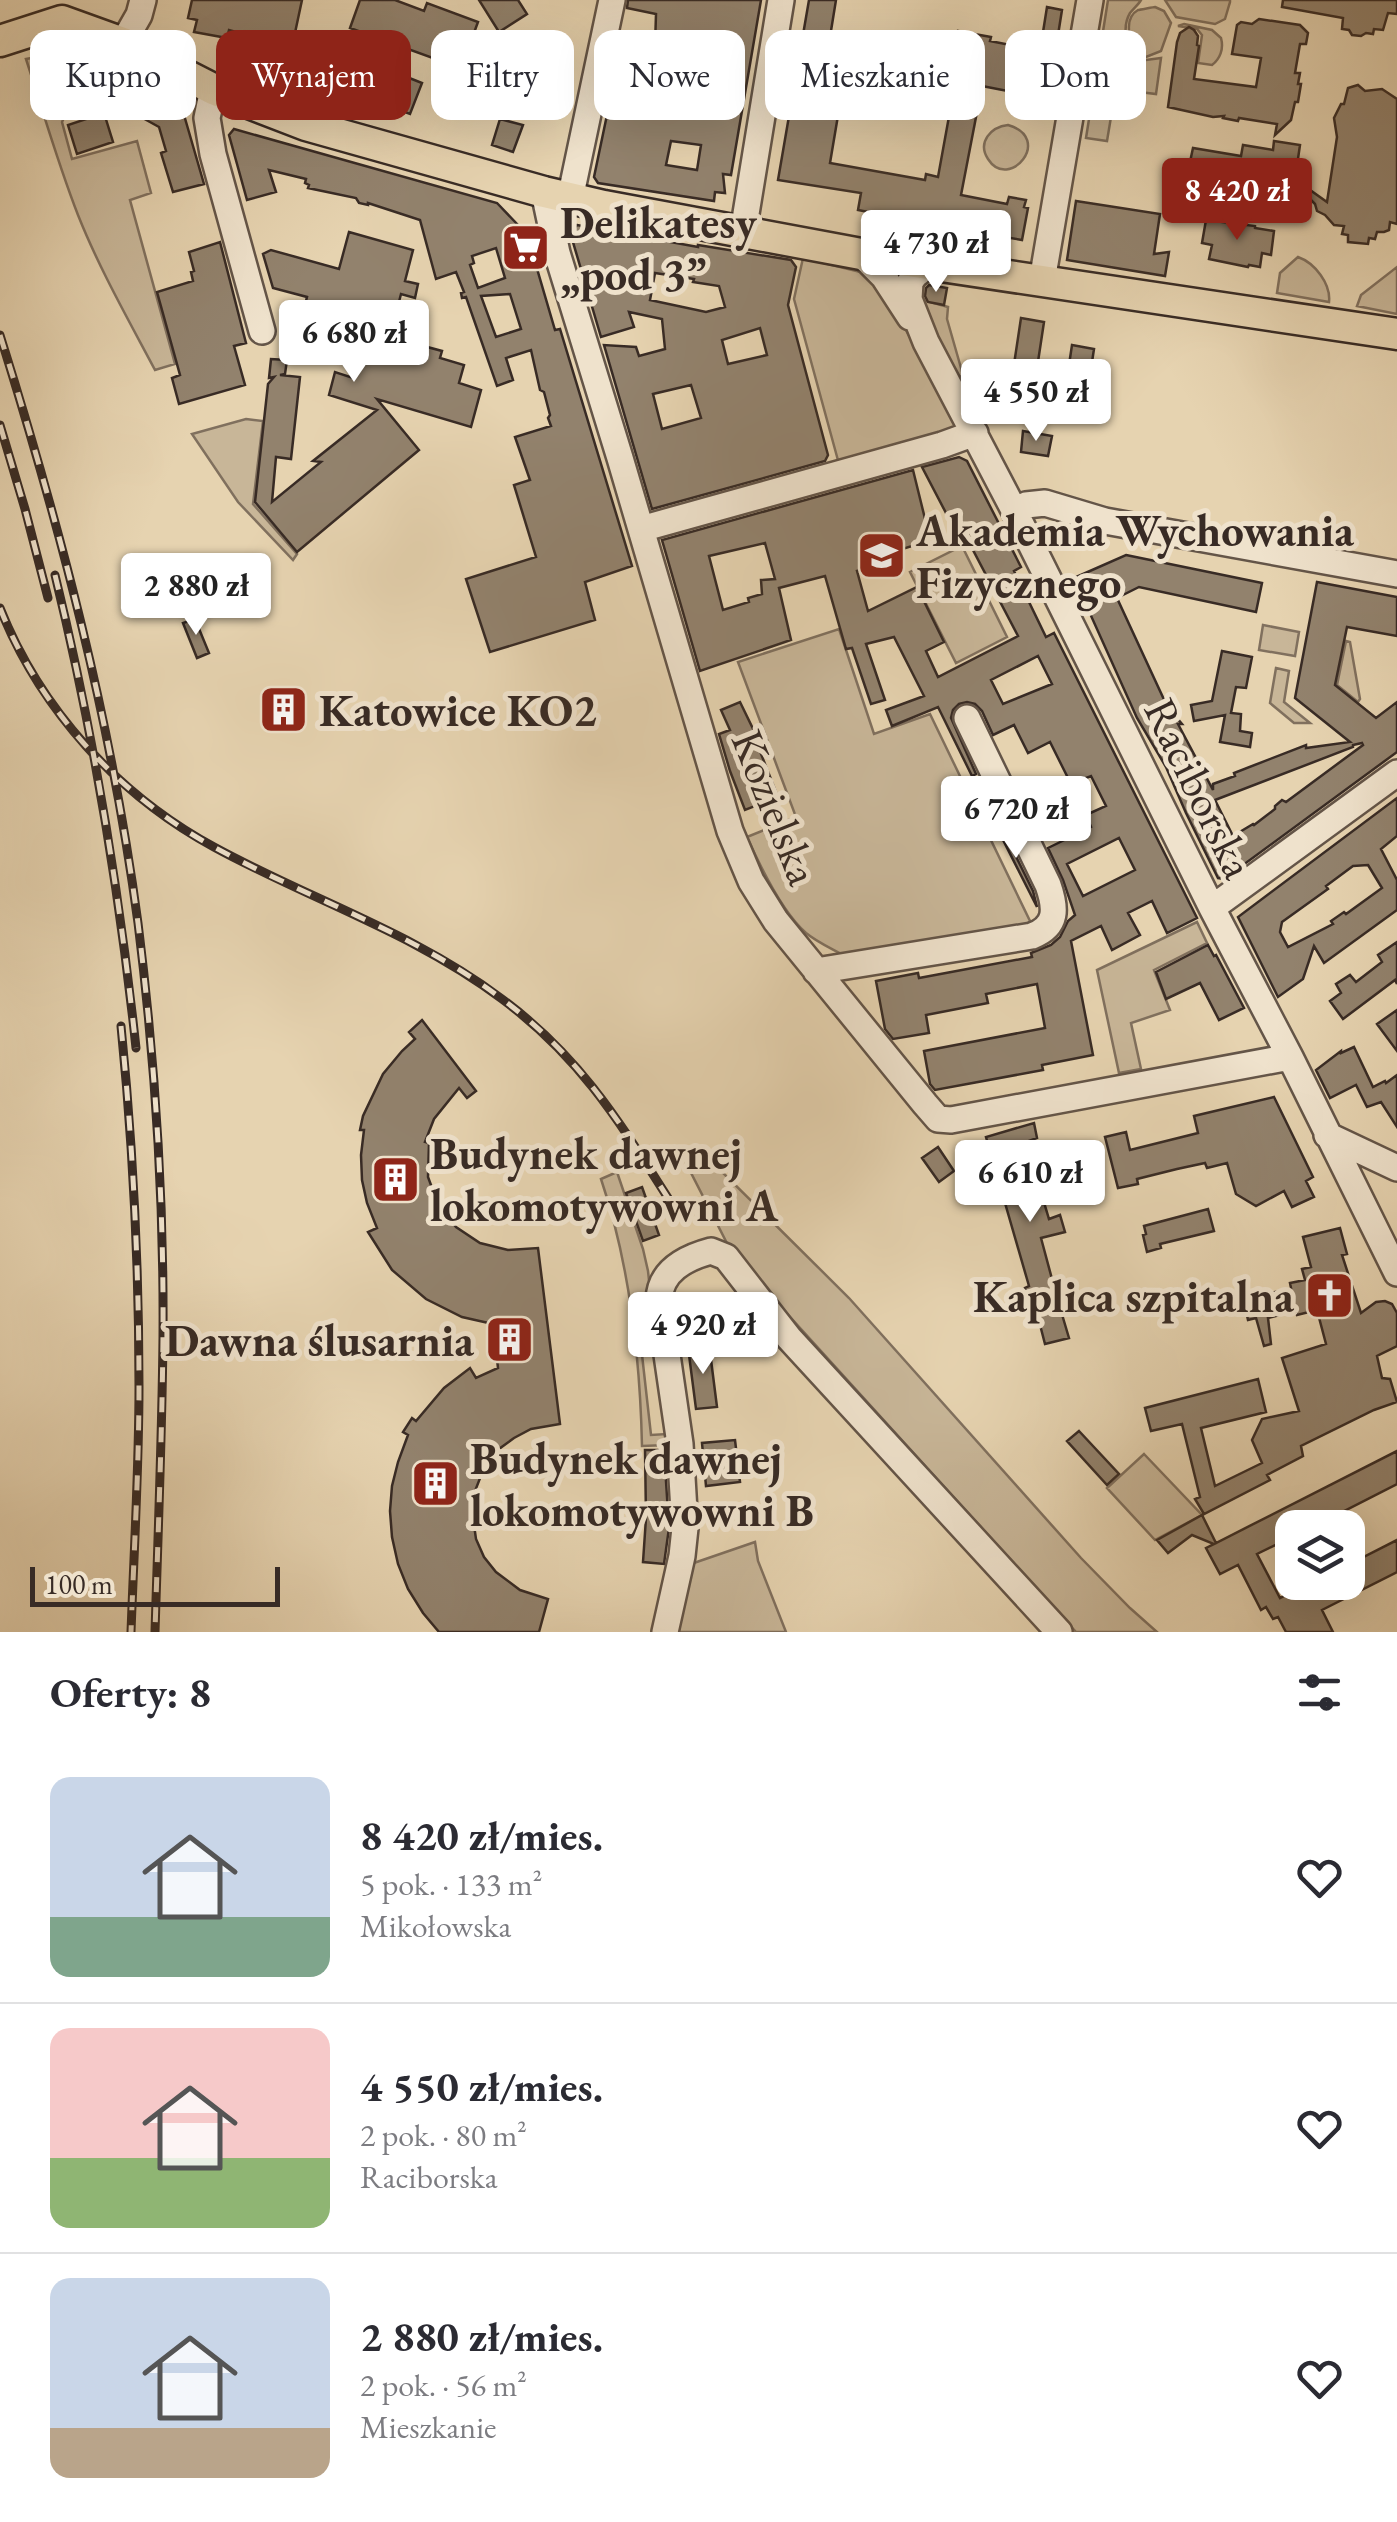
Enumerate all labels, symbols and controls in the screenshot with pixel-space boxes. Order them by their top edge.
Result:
chip: Kupno [30,30,196,120]
chip: Wynajem [216,30,411,120]
chip: Filtry [431,30,574,120]
chip: Nowe [594,30,745,120]
chip: Mieszkanie [765,30,985,120]
chip: Dom [1005,30,1146,120]
pin: 8 420 zł [1134,158,1340,243]
text: 8 420 zł [1184,169,1290,211]
place label: Delikatesy „pod 3” [560,193,757,303]
pin: 4 730 zł [833,210,1039,295]
text: 4 730 zł [883,221,989,263]
supermarket icon: Delikatesy „pod 3” [499,222,551,274]
pin: 6 680 zł [251,300,457,385]
text: 6 680 zł [301,311,407,353]
pin: 4 550 zł [933,359,1139,444]
text: 4 550 zł [983,370,1089,412]
place label: Akademia Wychowania Fizycznego [915,501,1354,612]
school or university icon: Akademia Wychowania Fizycznego [855,530,907,582]
pin: 2 880 zł [93,553,299,638]
text: 2 880 zł [143,564,249,606]
place label: Katowice KO2 [319,681,597,739]
building icon: Katowice KO2 [258,684,310,736]
street label: Raciborska [1132,688,1268,888]
street label: Kozielska [719,721,833,893]
pin: 6 720 zł [913,776,1119,861]
text: 6 720 zł [963,787,1069,829]
place label: Budynek dawnej lokomotywowni A [430,1124,779,1234]
pin: 6 610 zł [927,1140,1133,1225]
text: 6 610 zł [977,1151,1083,1193]
building icon: Budynek dawnej lokomotywowni A [369,1153,421,1205]
place label: Kaplica szpitalna [973,1267,1294,1325]
church icon: Kaplica szpitalna [1303,1270,1355,1322]
pin: 4 920 zł [600,1292,806,1377]
text: 4 920 zł [650,1303,756,1345]
place label: Dawna ślusarnia [165,1311,474,1369]
building icon: Dawna ślusarnia [483,1314,535,1366]
place label: Budynek dawnej lokomotywowni B [470,1429,814,1539]
building icon: Budynek dawnej lokomotywowni B [409,1458,461,1510]
map controls [1275,1510,1365,1600]
button: layers [1275,1510,1365,1600]
scale bar [30,1562,280,1606]
text: 100 m [45,1566,113,1602]
text: Oferty: 8 [50,1665,211,1720]
icon: filters [1292,1665,1347,1720]
text: 8 420 zł/mies. [360,1808,603,1863]
icon: home [130,1817,250,1937]
icon: heart [1292,1850,1347,1905]
text: 5 pok. · 133 m² [360,1863,542,1905]
text: Mikołowska [360,1905,511,1947]
text: 4 550 zł/mies. [360,2059,603,2114]
icon: home [130,2068,250,2188]
icon: heart [1292,2101,1347,2156]
text: 2 pok. · 80 m² [360,2114,527,2156]
text: Raciborska [360,2156,498,2198]
text: 2 880 zł/mies. [360,2309,603,2364]
icon: home [130,2318,250,2438]
icon: heart [1292,2351,1347,2406]
text: 2 pok. · 56 m² [360,2364,527,2406]
text: Mieszkanie [360,2406,497,2448]

